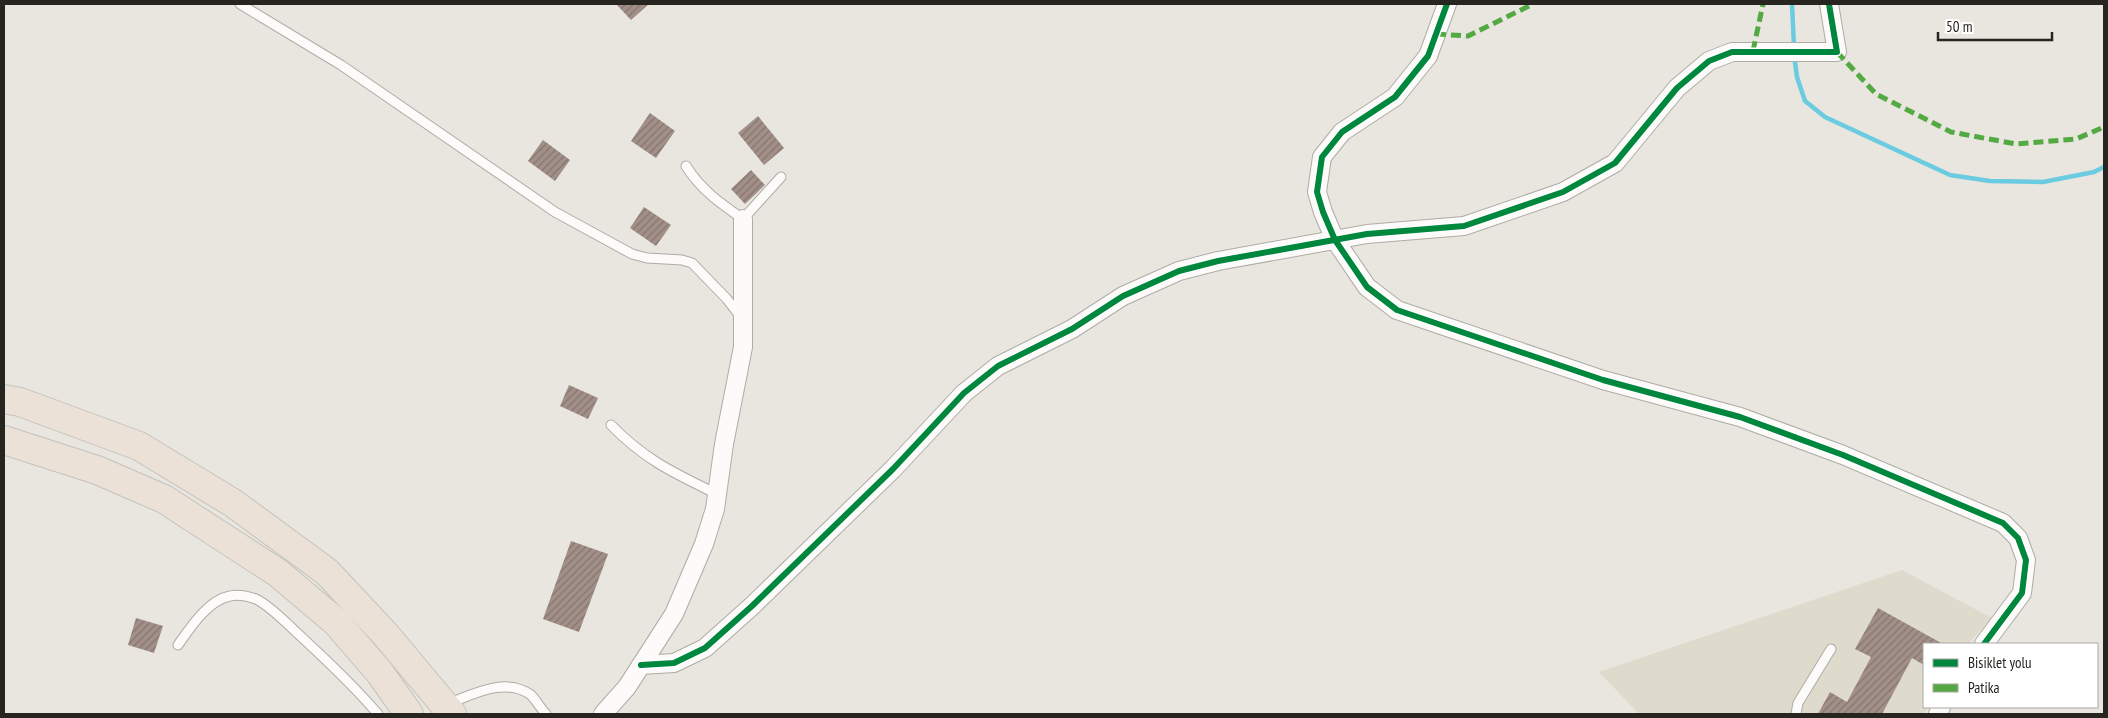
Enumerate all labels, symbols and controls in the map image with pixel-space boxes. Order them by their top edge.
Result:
scale bar [1938,10,2052,42]
text: 50 m [1946,17,1972,36]
legend [1923,643,2098,708]
text: Bisiklet yolu [1968,653,2032,672]
text: Patika [1968,678,2000,697]

